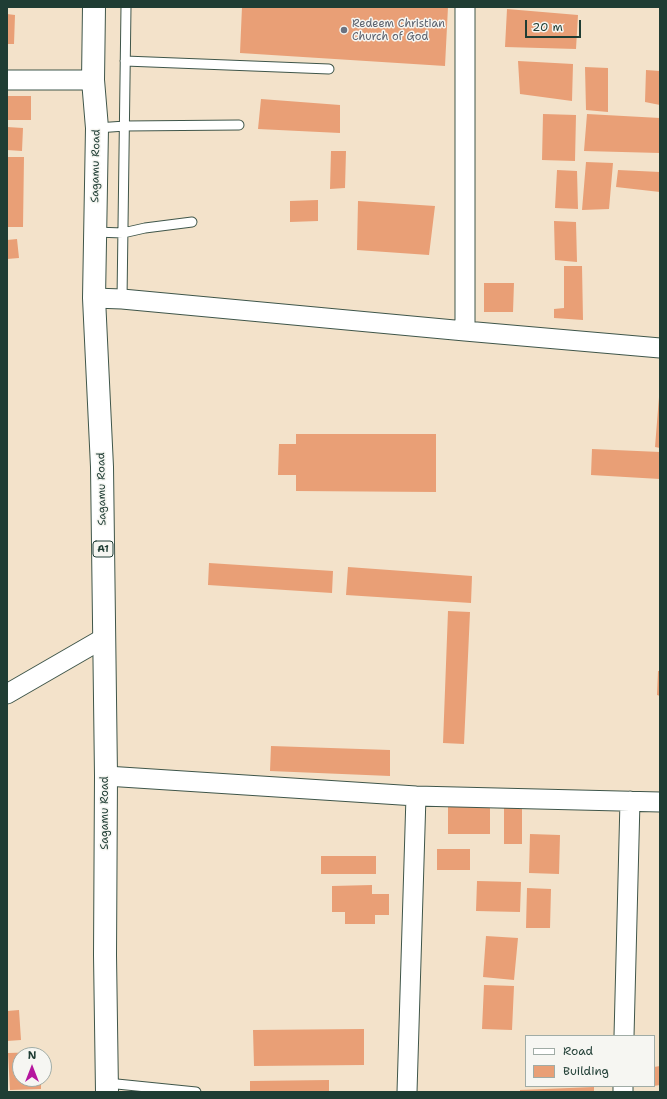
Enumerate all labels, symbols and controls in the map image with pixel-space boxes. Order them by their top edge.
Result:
scale bar [527,12,583,38]
place label: Redeem Christian Church of God [352,17,445,43]
text: 20 m [532,19,563,35]
marker: Redeem Christian Church of God [339,25,349,35]
street label: Sagamu Road [89,129,103,203]
street label: Sagamu Road [95,452,109,526]
road number: A1 [93,541,113,557]
street label: Sagamu Road [98,776,112,850]
legend [525,1035,655,1087]
text: Road [563,1043,593,1059]
north arrow [12,1047,52,1087]
text: N [28,1048,36,1063]
text: Building [563,1063,609,1079]

